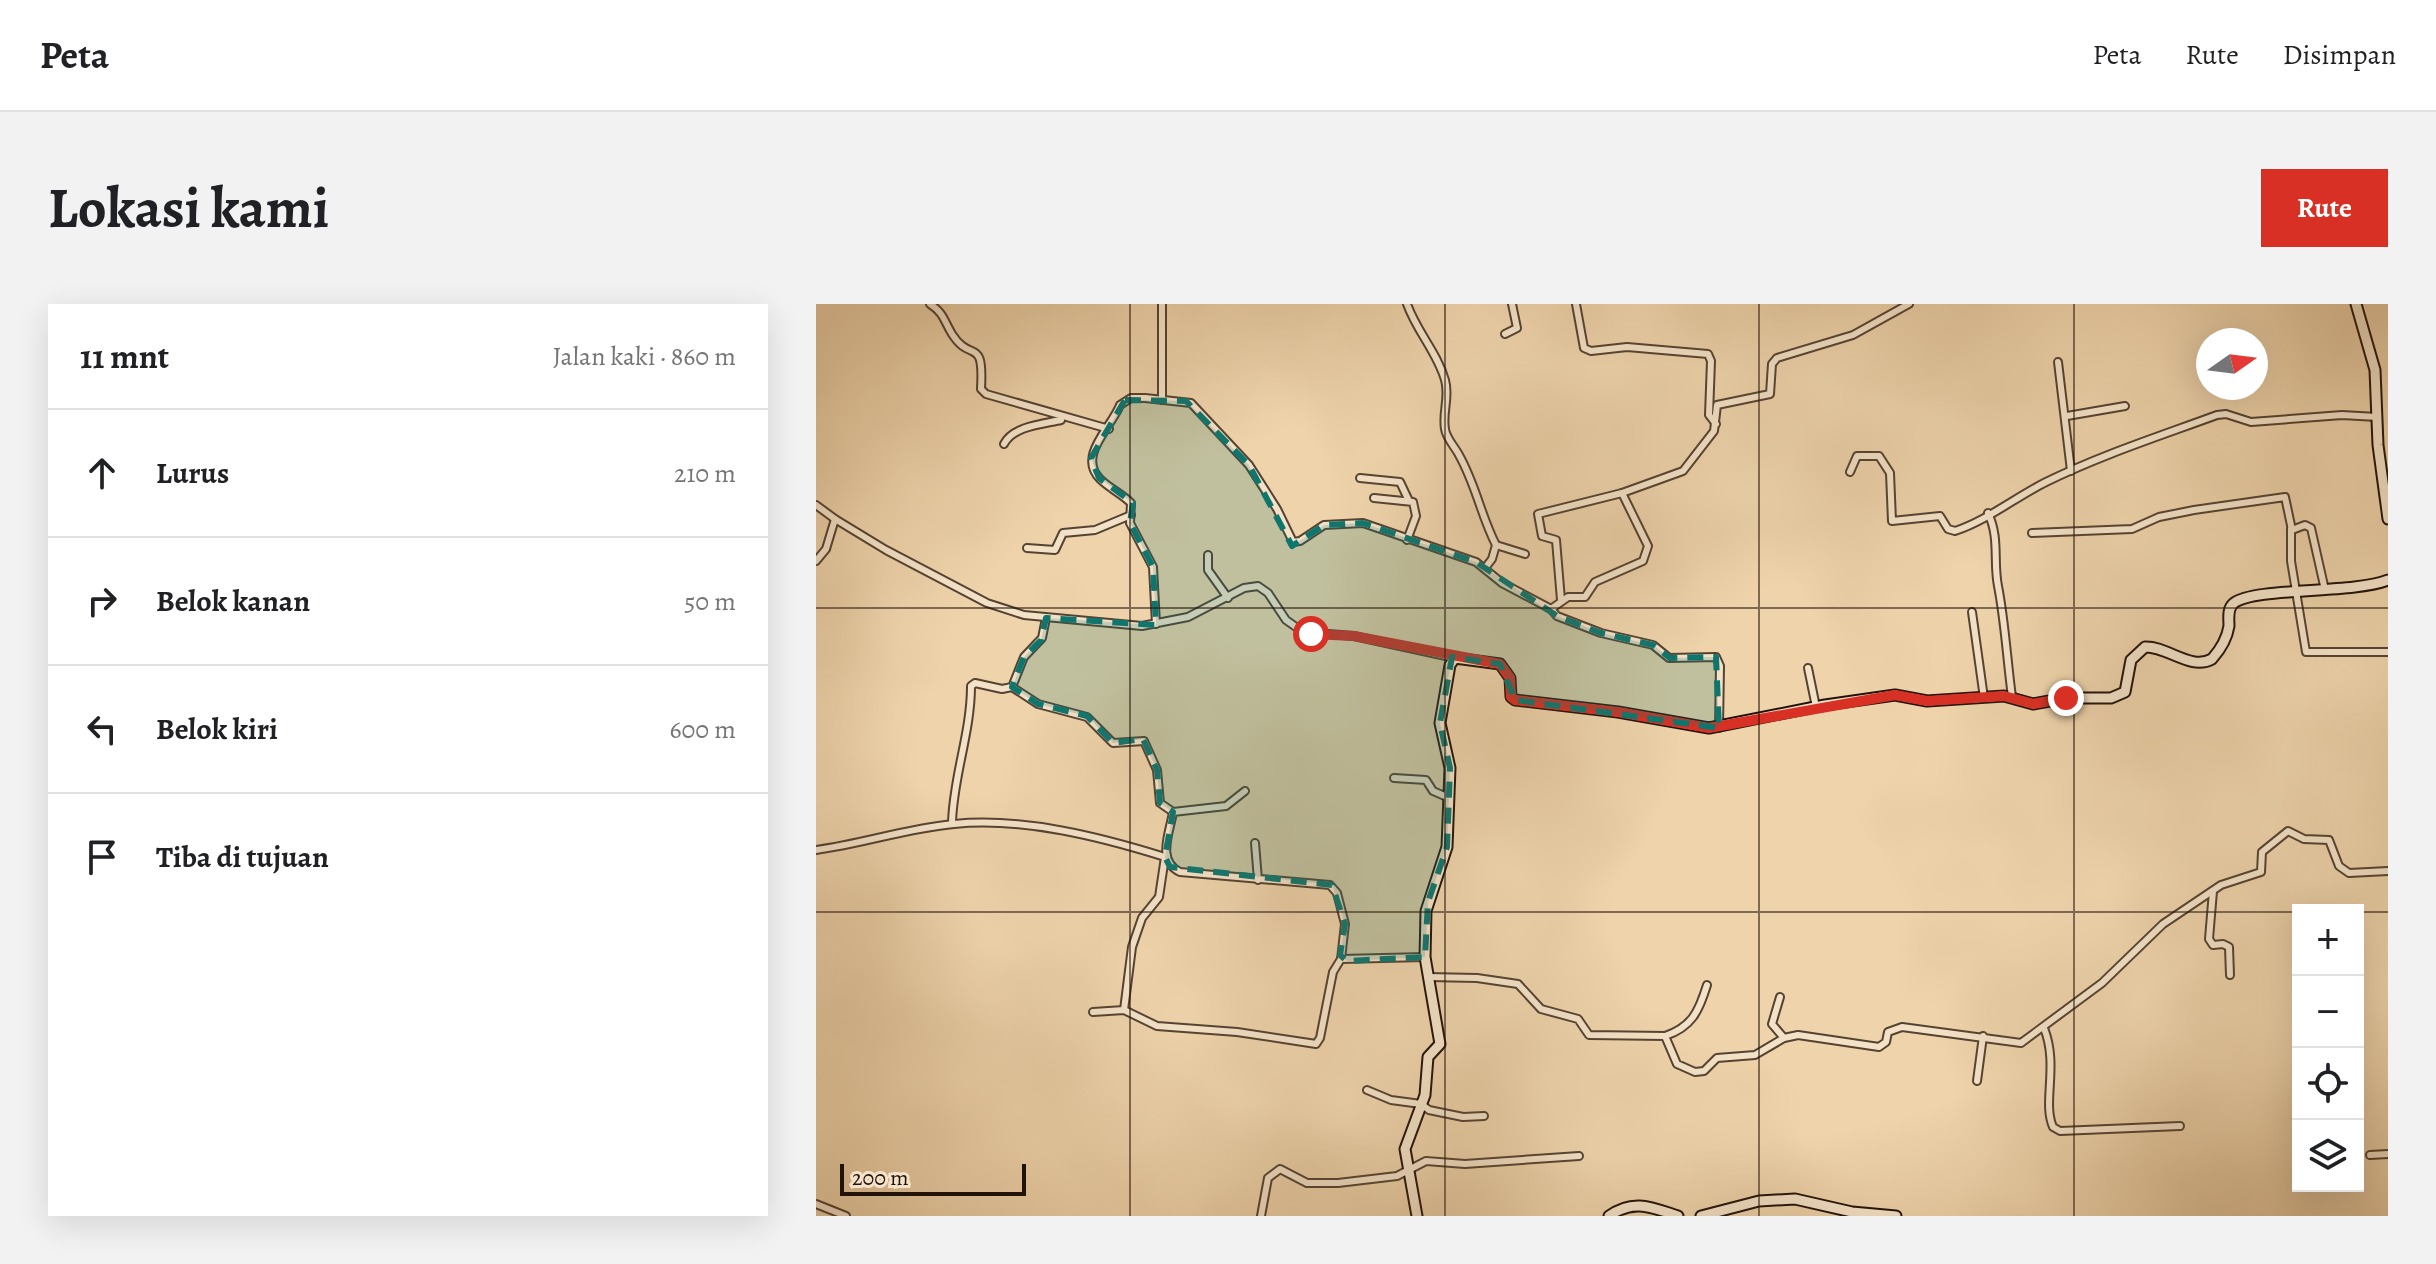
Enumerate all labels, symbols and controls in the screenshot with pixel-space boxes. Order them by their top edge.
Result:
text: Peta [40,29,109,81]
text: Peta [2093,36,2142,74]
text: Rute [2186,36,2239,74]
text: Disimpan [2283,36,2396,74]
button: Rute [2261,169,2388,247]
text: Lokasi kami [48,170,329,246]
north arrow [2196,328,2268,400]
text: 11 mnt [80,333,169,380]
text: Jalan kaki · 860 m [553,339,736,374]
icon: ahead [80,451,124,495]
text: Lurus [156,453,229,493]
text: 210 m [674,456,736,491]
icon: right [80,579,124,623]
text: Belok kanan [156,581,310,621]
text: 50 m [684,584,736,619]
route start [1293,616,1329,652]
route end [2048,680,2084,716]
icon: left [80,707,124,751]
text: Belok kiri [156,709,278,749]
text: 600 m [669,712,736,747]
icon: arrive [80,835,124,879]
text: Tiba di tujuan [156,837,329,877]
map controls [2292,904,2364,1192]
button: + [2292,904,2364,976]
button: − [2292,976,2364,1048]
button: locate [2292,1048,2364,1120]
button: layers [2292,1120,2364,1192]
scale bar [840,1160,1026,1196]
text: 200 m [852,1163,909,1193]

